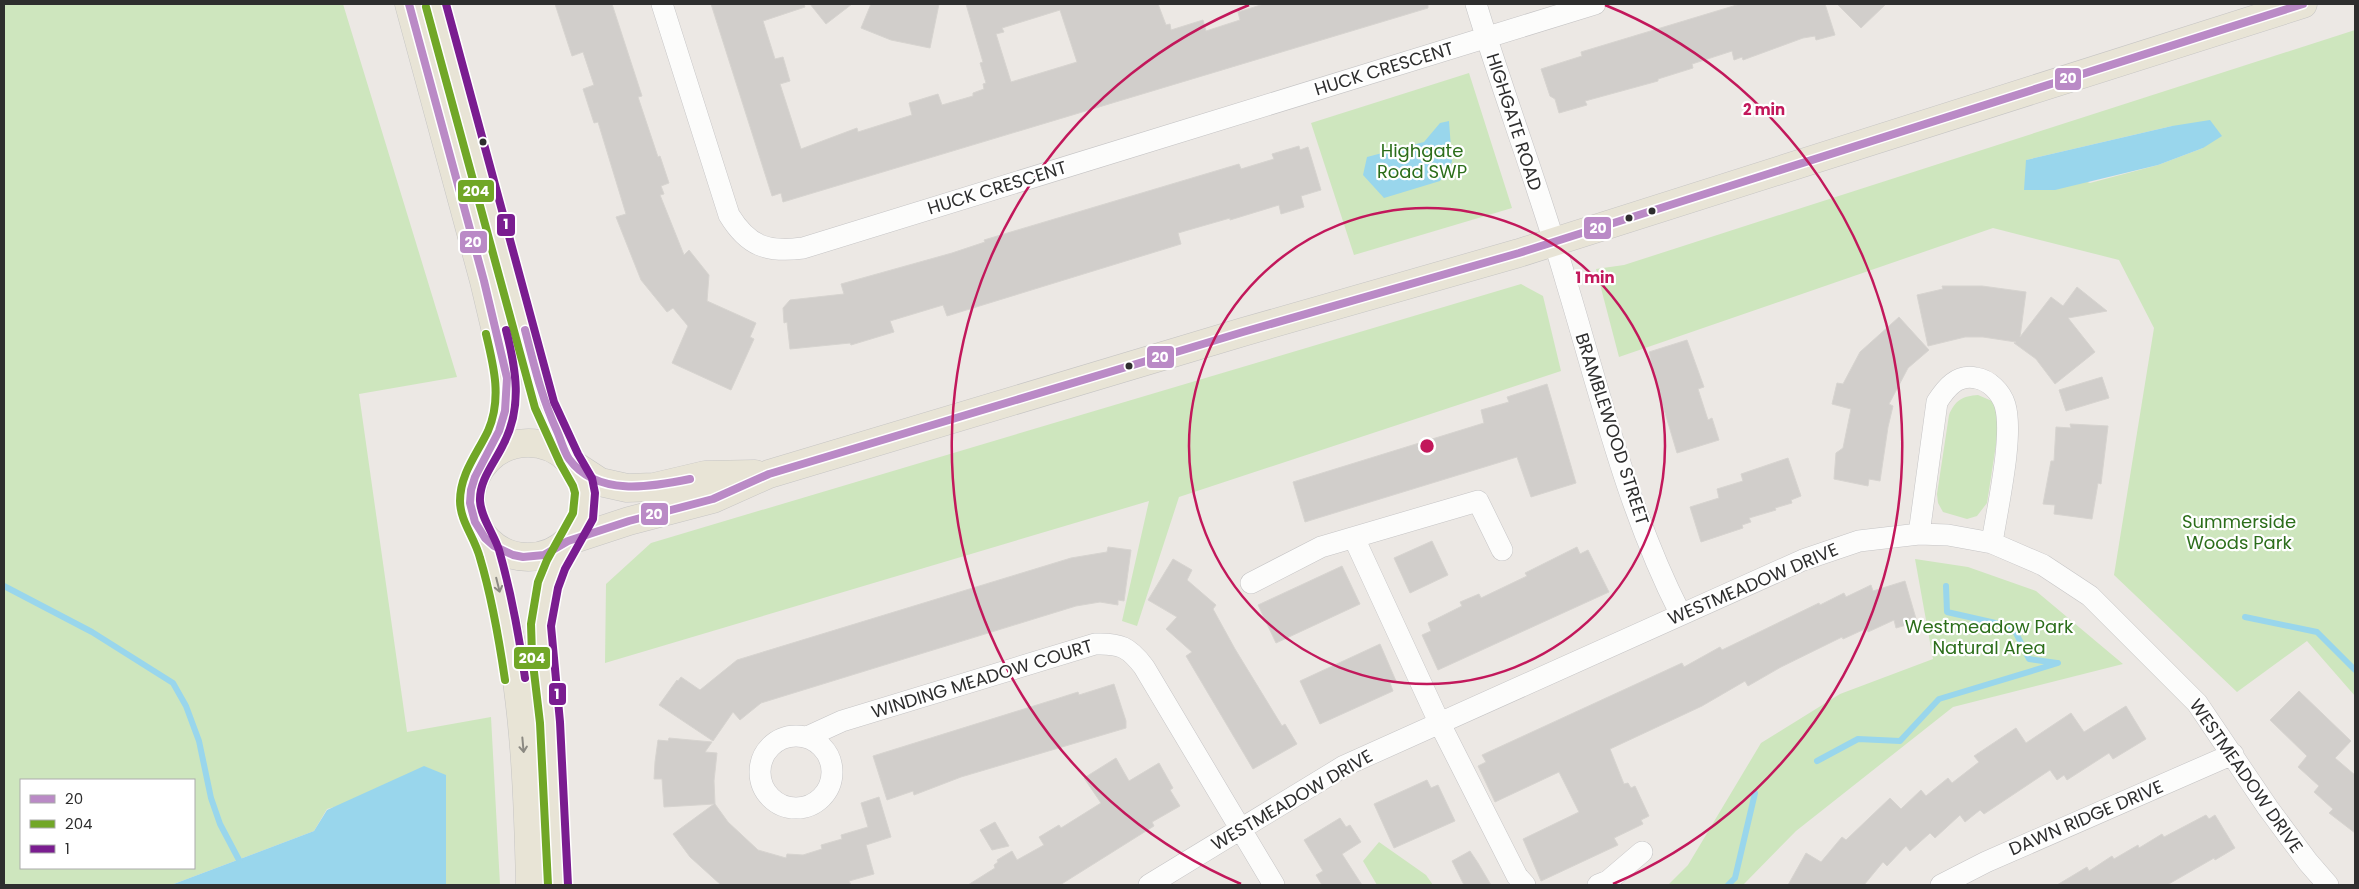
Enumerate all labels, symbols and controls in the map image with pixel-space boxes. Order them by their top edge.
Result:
street label: HUCK CRESCENT [1311,35,1457,102]
street label: HIGHGATE ROAD [1480,50,1548,194]
line badge: 20 [2054,67,2082,91]
text: 20 [2059,68,2077,88]
text: 2 min [1743,99,1785,120]
unlabelled marker [478,137,488,147]
park label: Highgate Road SWP [1377,138,1467,184]
street label: HUCK CRESCENT [924,154,1070,221]
line badge: 204 [457,179,495,203]
text: 204 [463,181,489,201]
unlabelled marker [1647,206,1657,216]
line badge: 1 [496,213,516,237]
unlabelled marker [1624,213,1634,223]
text: 1 [503,214,509,234]
line badge: 20 [1583,216,1612,240]
text: 20 [1589,218,1607,238]
line badge: 20 [459,230,488,254]
text: 20 [464,232,482,252]
text: 1 min [1575,267,1615,288]
street label: BRAMBLEWOOD STREET [1570,330,1655,528]
line badge: 20 [1146,345,1175,369]
text: 20 [1151,347,1169,367]
unlabelled marker [1124,361,1134,371]
centre of rings [1418,437,1436,455]
line badge: 20 [640,502,669,526]
text: 20 [645,504,663,524]
park label: Summerside Woods Park [2182,509,2296,555]
street label: WESTMEADOW DRIVE [1664,536,1842,631]
one-way arrow [494,576,503,592]
park label: Westmeadow Park Natural Area [1905,614,2074,660]
street label: WINDING MEADOW COURT [868,633,1096,724]
line badge: 204 [513,646,551,670]
text: 204 [519,648,545,668]
line badge: 1 [548,682,567,706]
text: 1 [554,684,560,704]
street label: WESTMEADOW DRIVE [2184,694,2309,858]
one-way arrow [518,737,528,753]
street label: WESTMEADOW DRIVE [1206,743,1377,856]
street label: DAWN RIDGE DRIVE [2005,774,2167,861]
legend [20,779,195,869]
text: 20 [65,788,83,809]
text: 204 [65,813,92,834]
text: 1 [65,838,70,859]

